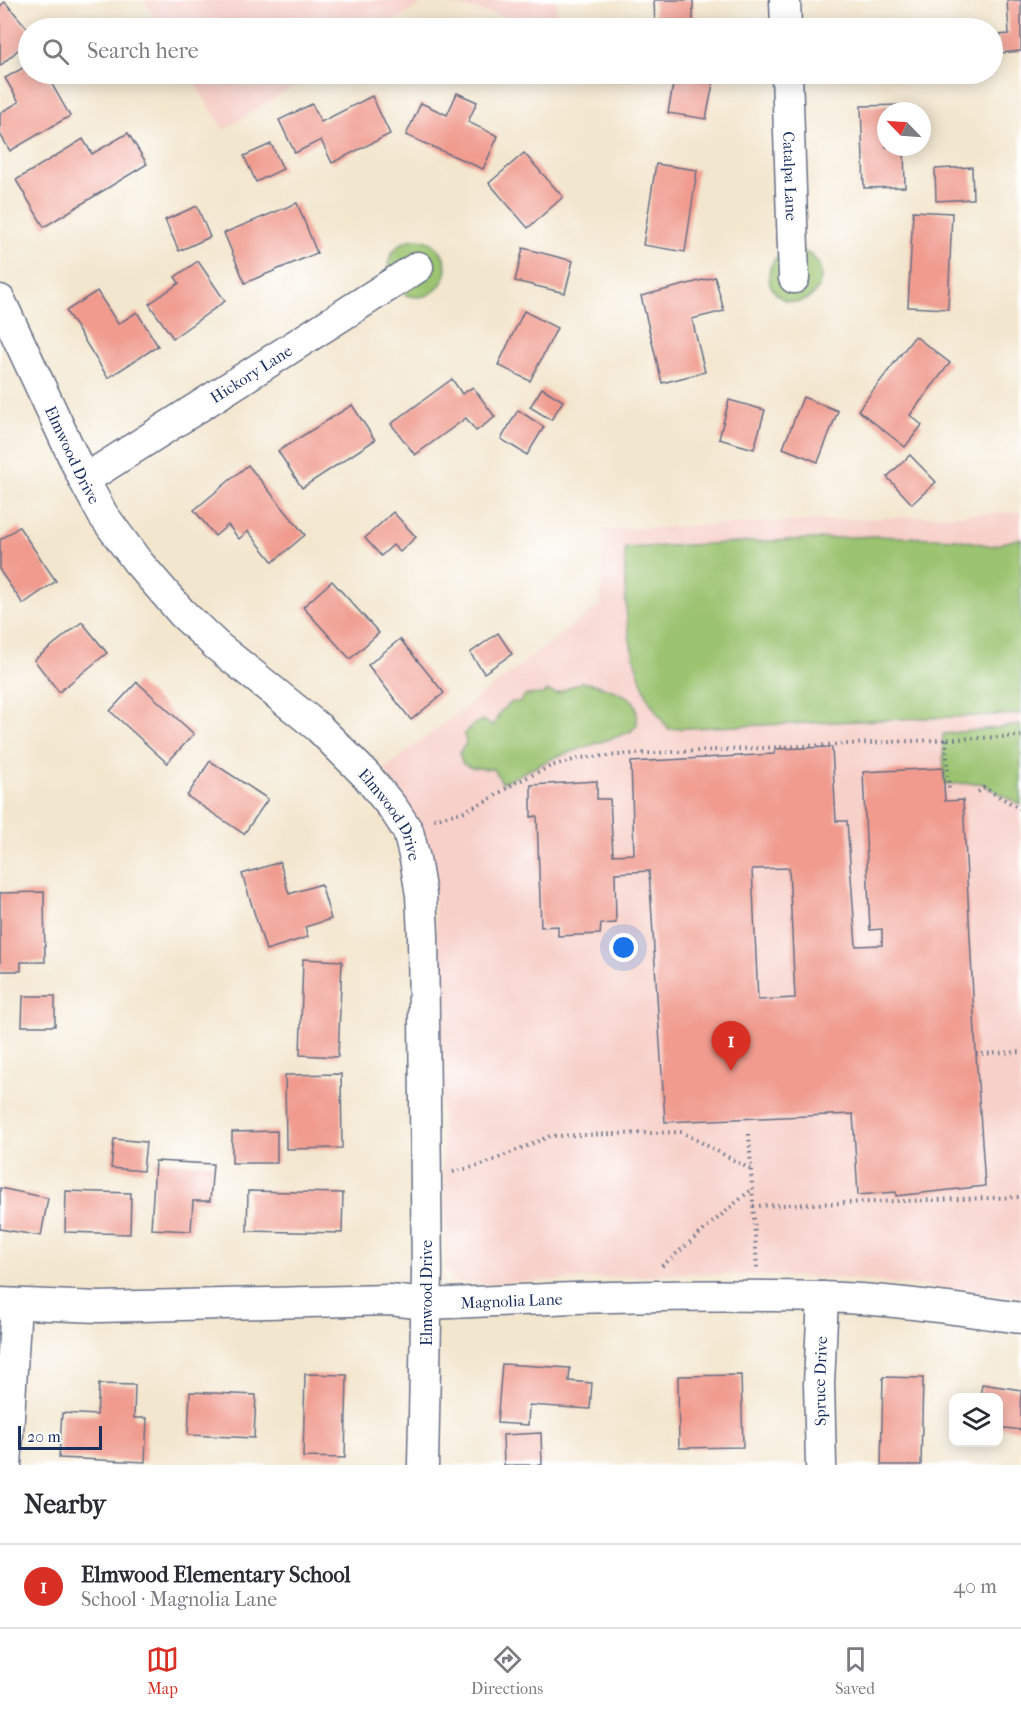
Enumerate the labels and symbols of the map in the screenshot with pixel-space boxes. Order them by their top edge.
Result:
north arrow [877,102,931,156]
street label: Catalpa Lane [779,131,802,221]
street label: Hickory Lane [207,340,295,407]
street label: Elmwood Drive [41,403,105,507]
street label: Elmwood Drive [355,764,425,863]
your location [609,933,638,962]
pin: 1 [712,1022,750,1071]
street label: Elmwood Drive [417,1240,436,1346]
street label: Magnolia Lane [460,1289,563,1312]
street label: Spruce Drive [809,1335,831,1426]
scale bar [18,1423,102,1450]

